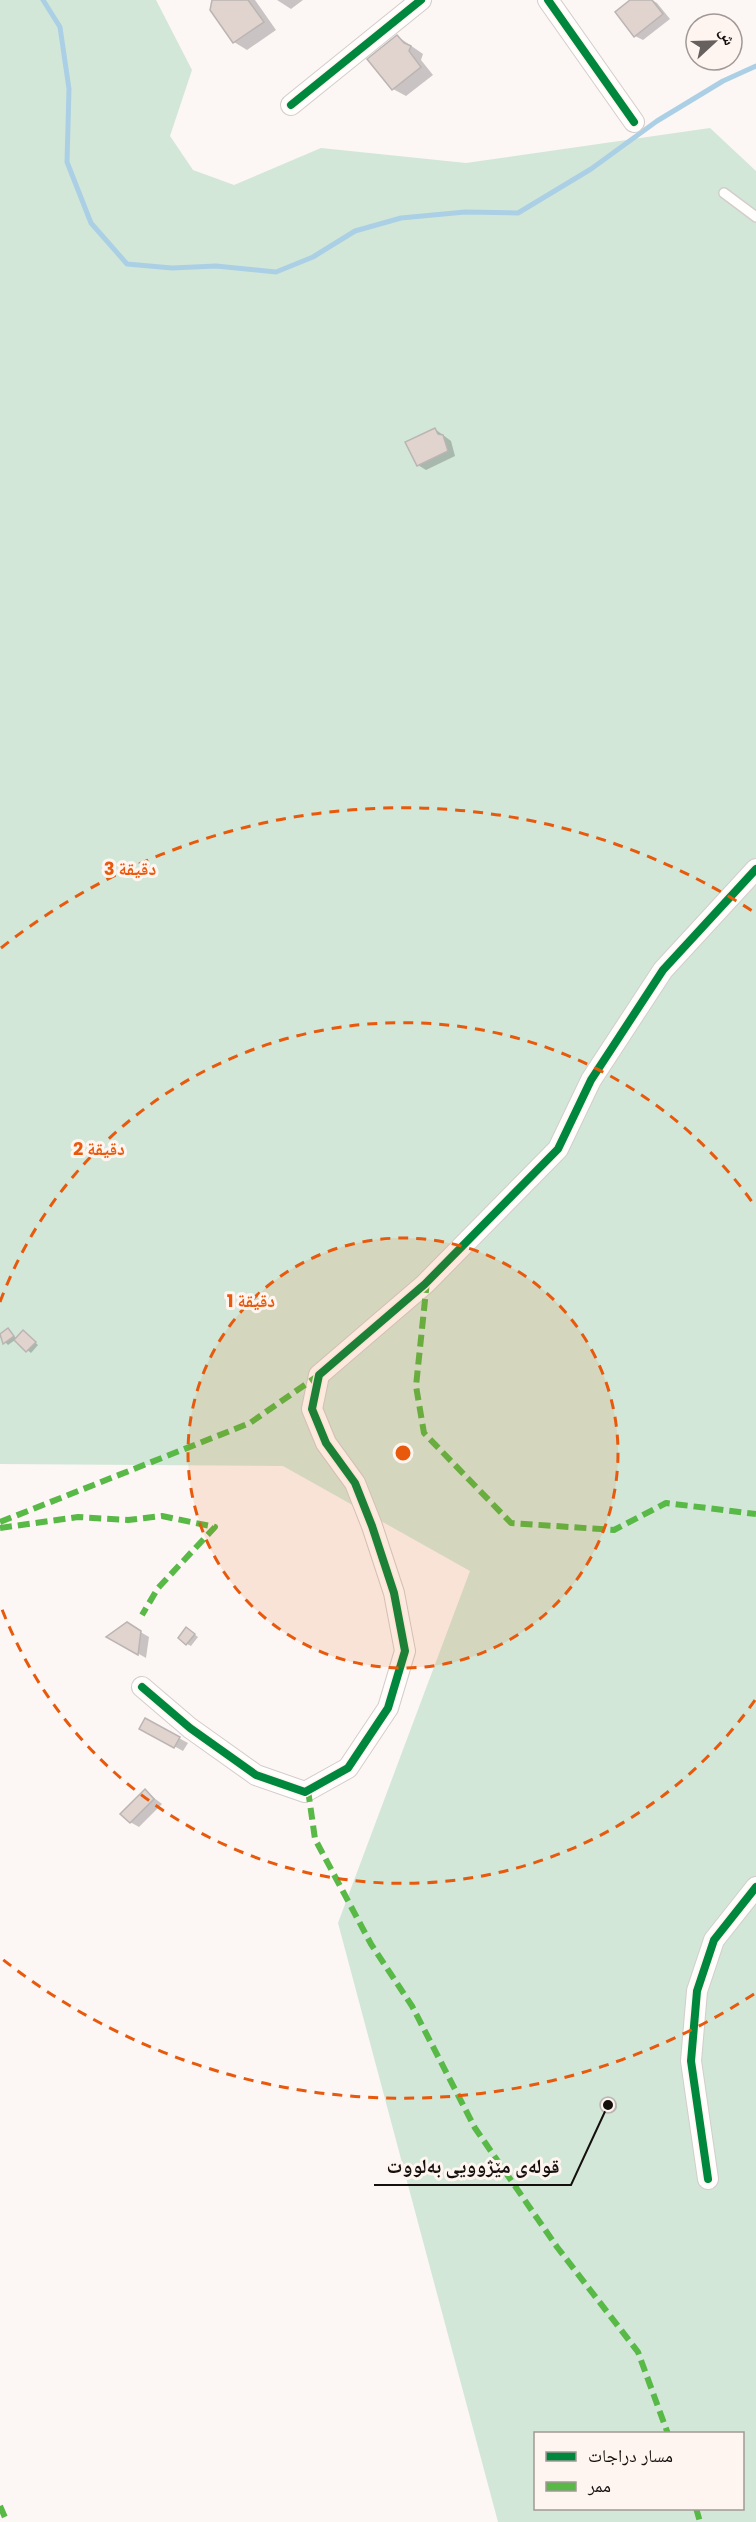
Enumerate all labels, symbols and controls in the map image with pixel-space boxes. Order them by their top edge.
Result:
north arrow [684,12,744,72]
text: ش [714,24,741,49]
text: 3 دقيقة [104,856,156,881]
text: 2 دقيقة [73,1136,125,1161]
text: 1 دقيقة [227,1288,275,1313]
centre of rings [393,1443,413,1463]
callout: قولەی مێژوویی بەلووت [374,2147,571,2185]
text: قولەی مێژوویی بەلووت [386,2152,560,2180]
legend [534,2432,744,2510]
text: مسار دراجات [588,2443,673,2468]
text: ممر [587,2473,611,2498]

